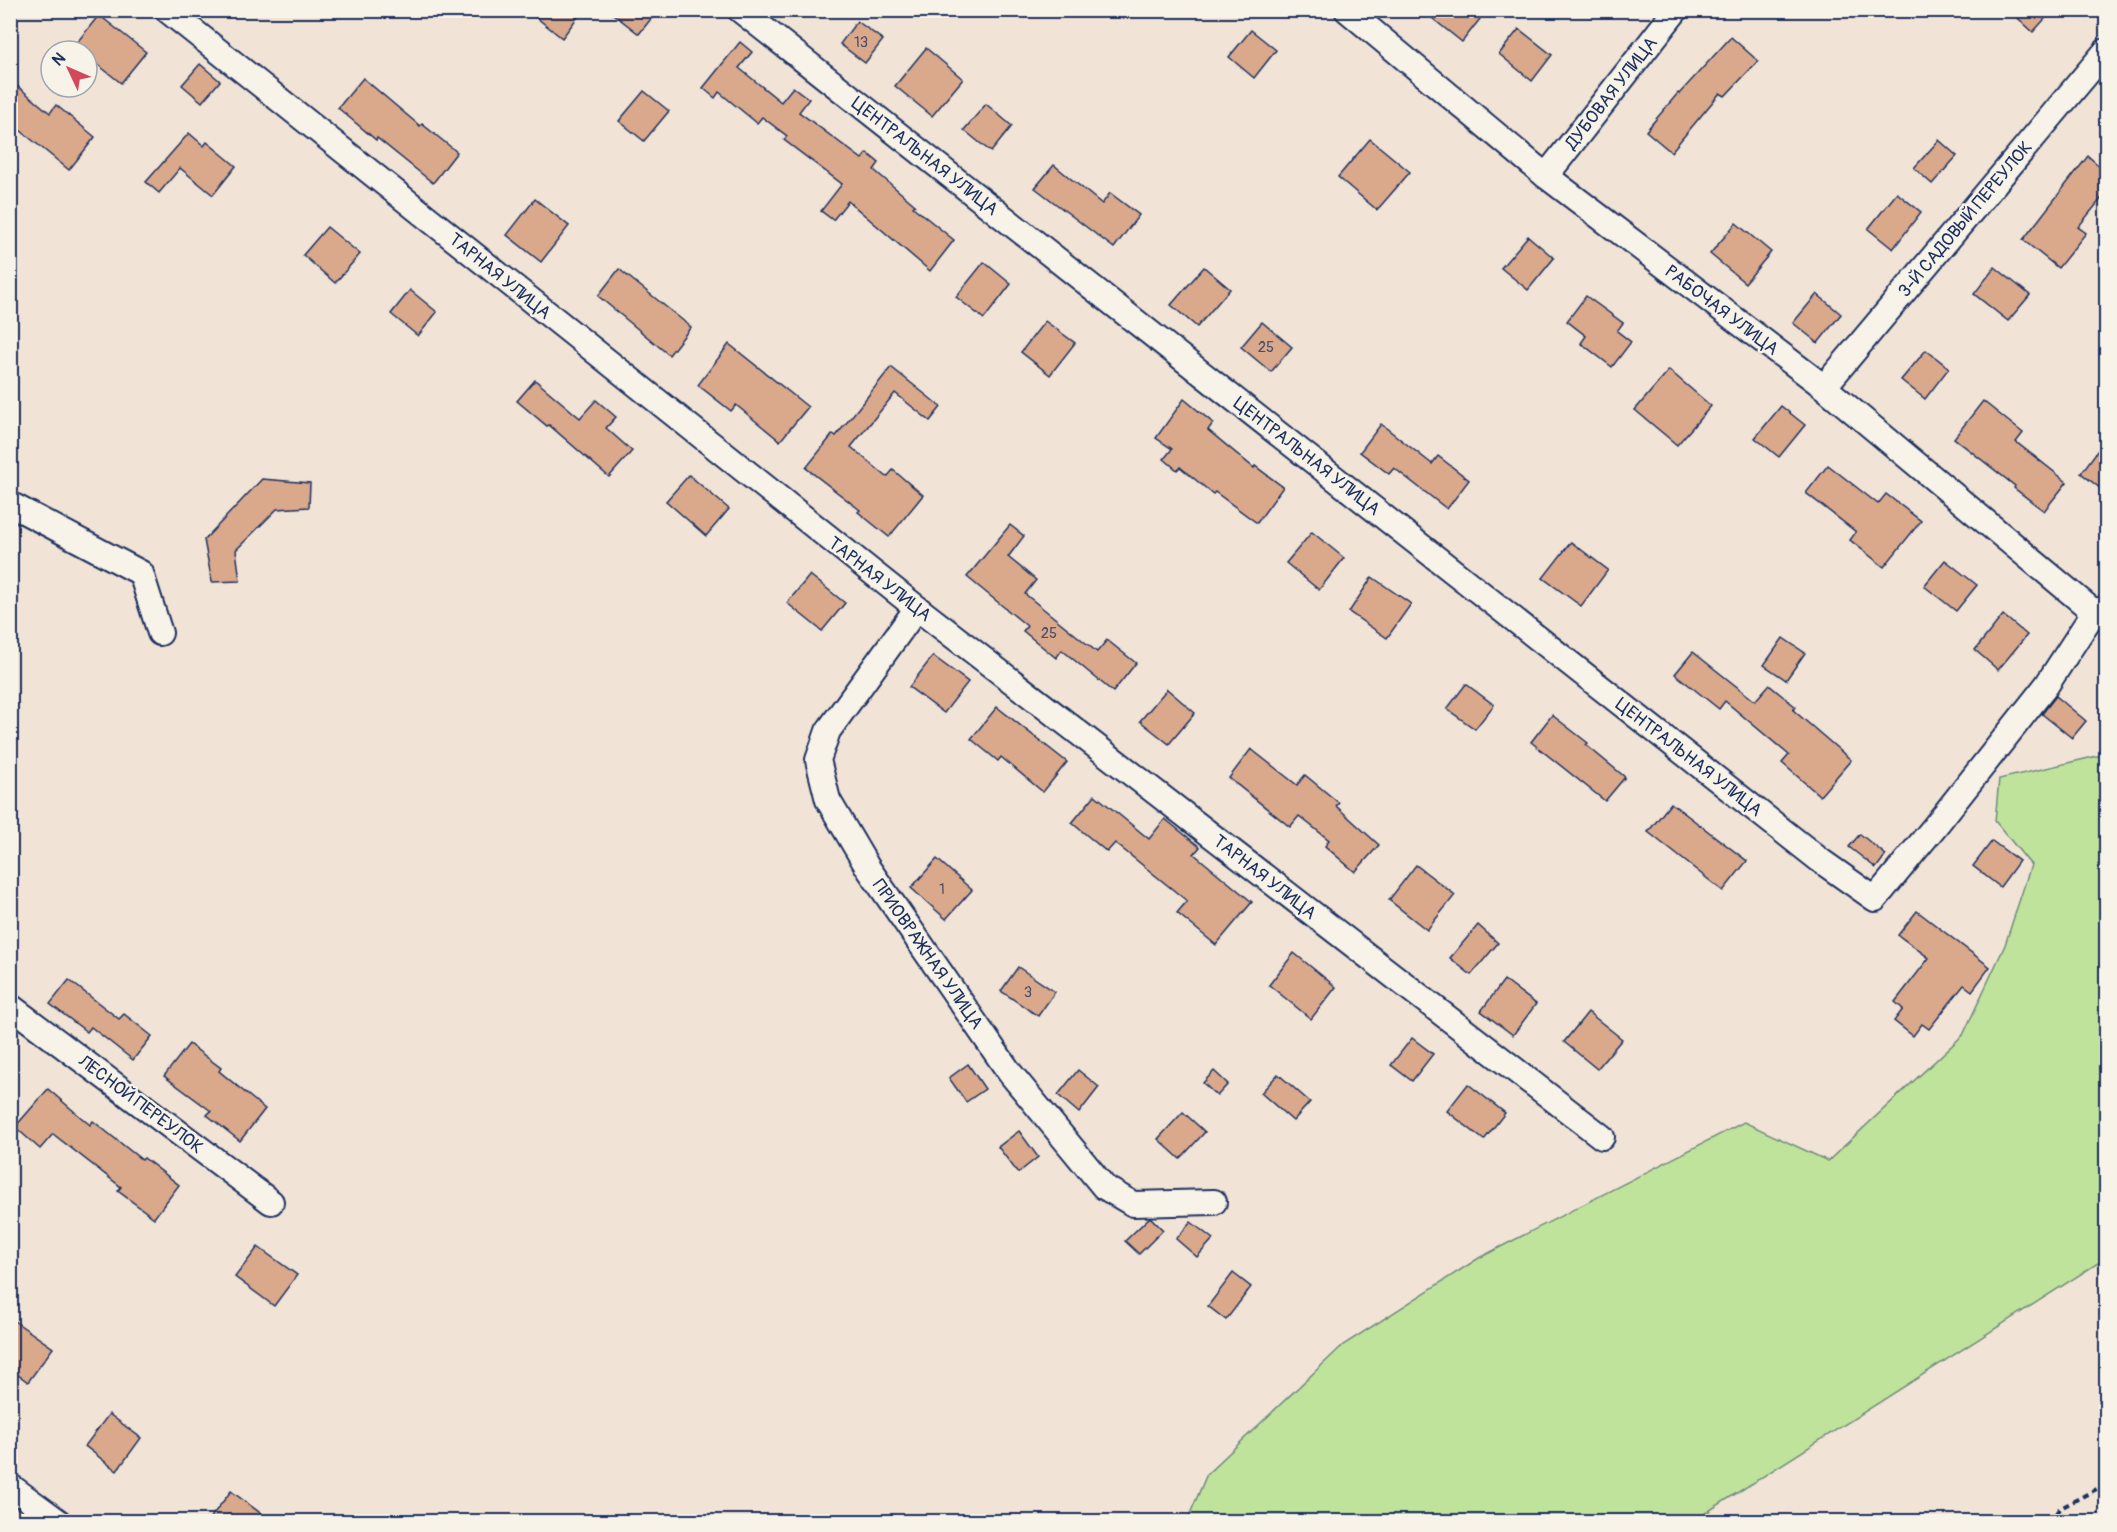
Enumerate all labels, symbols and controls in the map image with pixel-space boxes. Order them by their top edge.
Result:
street label: ДУБОВАЯ УЛИЦА [1560,32,1663,155]
house number: 13 [854,33,868,52]
north arrow [39,39,99,99]
text: N [48,48,70,70]
street label: ЦЕНТРАЛЬНАЯ УЛИЦА [847,92,1003,221]
street label: 3-Й САДОВЫЙ ПЕРЕУЛОК [1893,136,2038,302]
street label: ТАРНАЯ УЛИЦА [444,228,556,325]
street label: РАБОЧАЯ УЛИЦА [1660,260,1783,361]
house number: 25 [1258,338,1274,357]
street label: ЦЕНТРАЛЬНАЯ УЛИЦА [1229,392,1385,521]
street label: ТАРНАЯ УЛИЦА [823,532,936,627]
house number: 25 [1041,624,1057,643]
street label: ЦЕНТРАЛЬНАЯ УЛИЦА [1611,693,1767,822]
street label: ТАРНАЯ УЛИЦА [1208,830,1321,925]
street label: ПРИОВРАЖНАЯ УЛИЦА [867,875,988,1034]
house number: 1 [939,880,945,899]
house number: 3 [1024,983,1032,1002]
street label: ЛЕСНОЙ ПЕРЕУЛОК [73,1049,208,1159]

